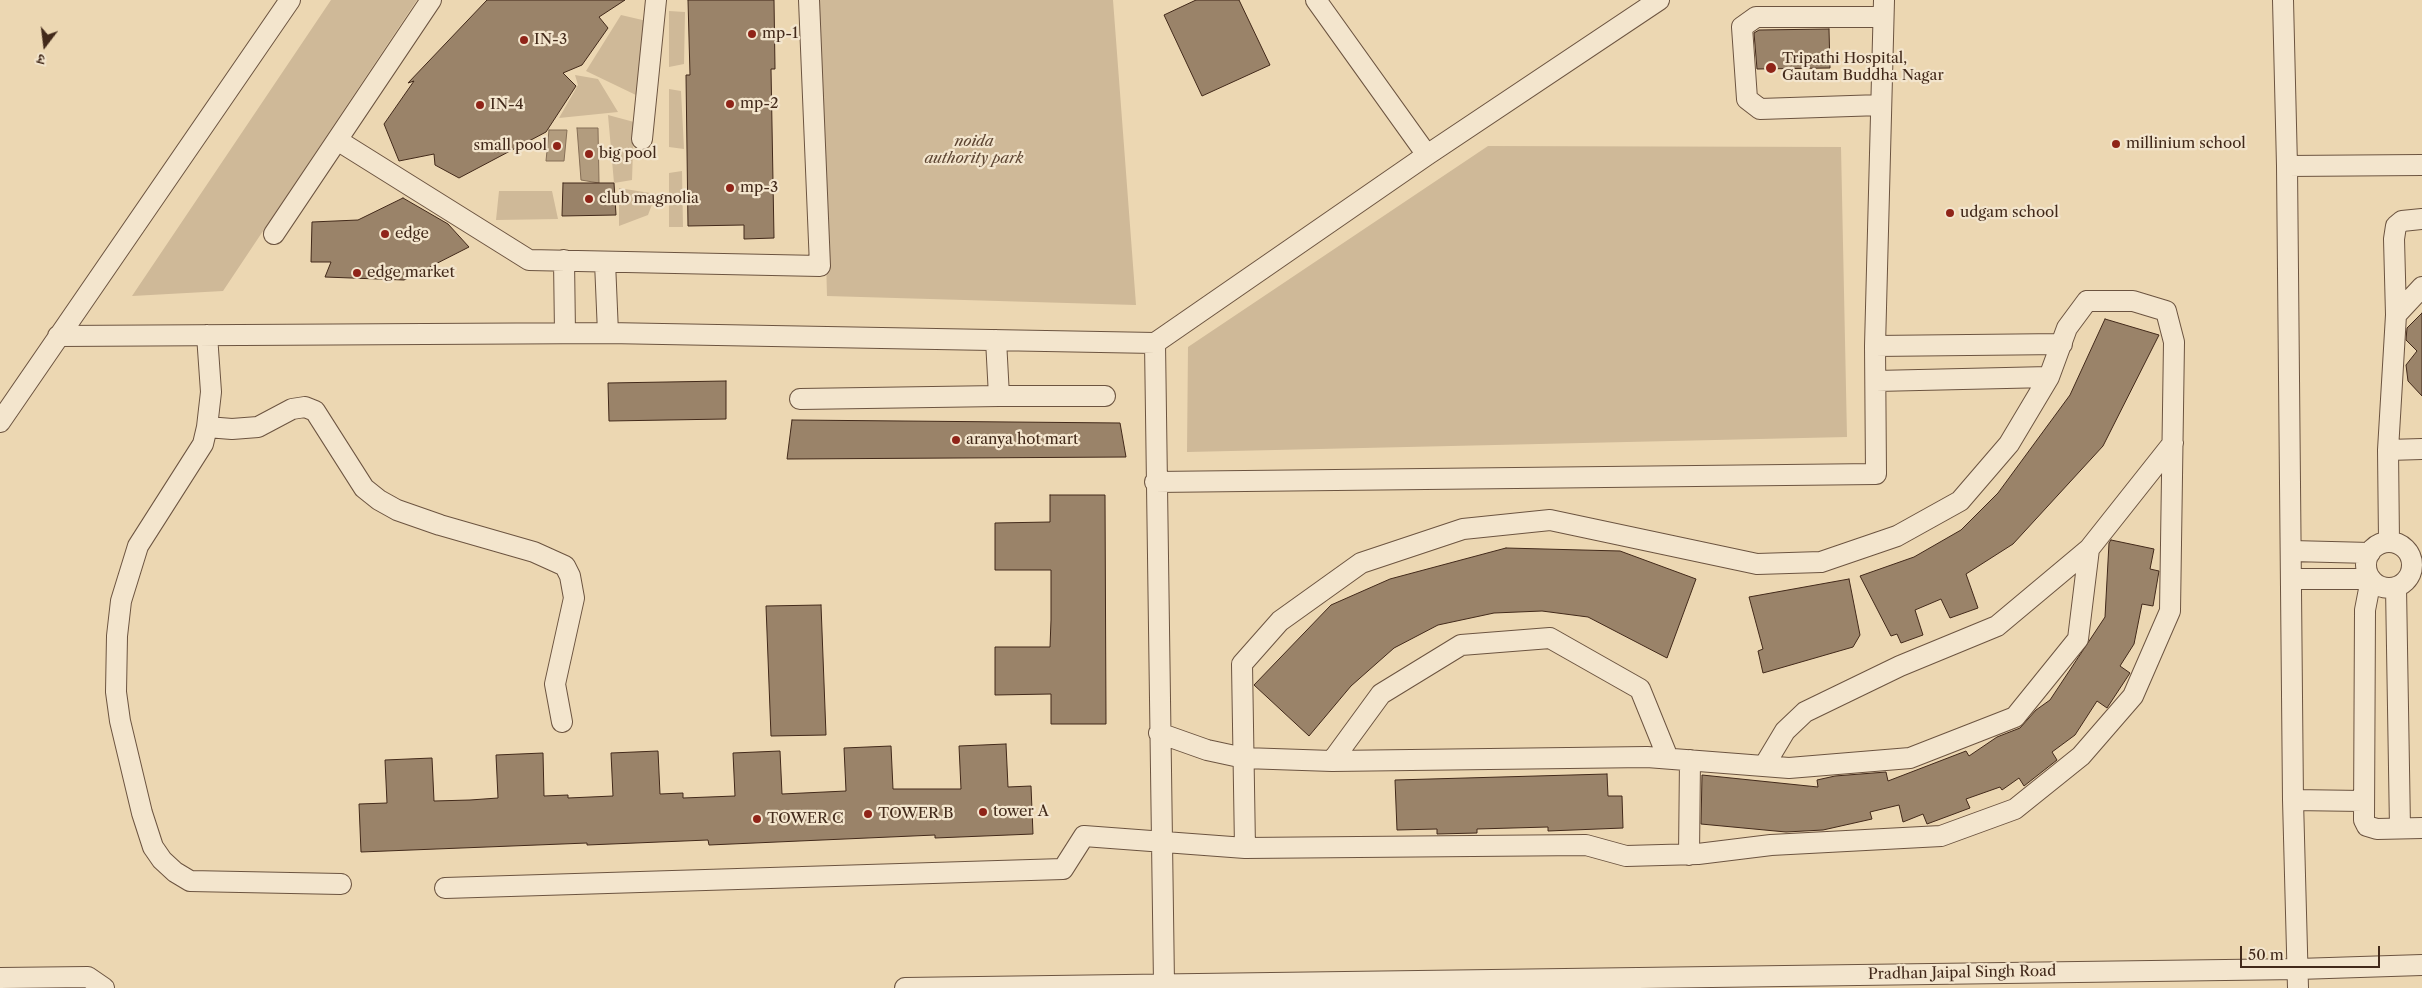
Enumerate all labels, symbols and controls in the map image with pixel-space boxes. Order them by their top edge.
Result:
north arrow [20,20,70,70]
place label: mp-1 [762,25,798,43]
marker: mp-1 [746,28,758,40]
place label: IN-3 [534,31,567,49]
marker: IN-3 [518,34,530,46]
text: उ [35,50,47,69]
place label: Tripathi Hospital, Gautam Buddha Nagar [1782,50,1944,85]
marker: Tripathi Hospital, Gautam Buddha Nagar [1764,61,1778,75]
place label: mp-2 [740,95,779,113]
place label: IN-4 [490,96,524,114]
marker: mp-2 [724,98,736,110]
marker: IN-4 [474,99,486,111]
park label: noida authority park [924,133,1024,168]
place label: millinium school [2126,135,2246,153]
place label: small pool [474,137,547,155]
marker: millinium school [2110,138,2122,150]
marker: small pool [551,140,563,152]
place label: big pool [599,145,657,163]
marker: big pool [583,148,595,160]
place label: mp-3 [740,179,778,197]
marker: mp-3 [724,182,736,194]
place label: club magnolia [599,190,699,208]
marker: club magnolia [583,193,595,205]
place label: udgam school [1960,204,2059,222]
marker: udgam school [1944,207,1956,219]
place label: edge [395,225,429,243]
marker: edge [379,228,391,240]
place label: edge market [367,264,455,282]
marker: edge market [351,267,363,279]
place label: aranya hot mart [966,431,1078,449]
marker: aranya hot mart [950,434,962,446]
place label: tower A [993,803,1049,821]
place label: TOWER B [878,805,953,823]
marker: tower A [977,806,989,818]
marker: TOWER B [862,808,874,820]
place label: TOWER C [767,810,844,828]
marker: TOWER C [751,813,763,825]
scale bar [2242,936,2382,968]
text: 50 m [2248,945,2284,964]
street label: Pradhan Jaipal Singh Road [1868,962,2056,984]

